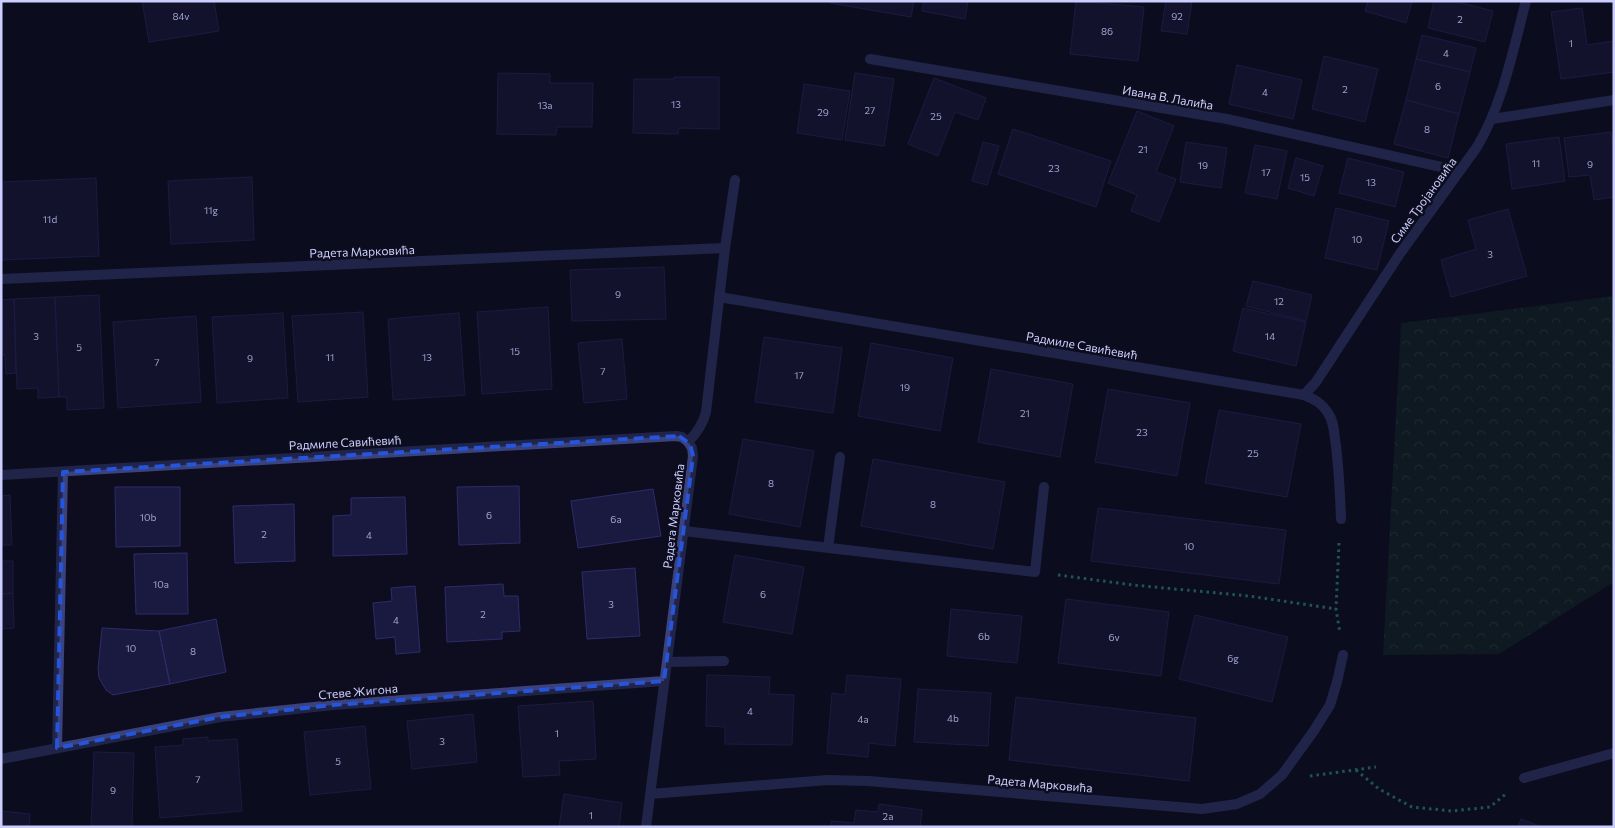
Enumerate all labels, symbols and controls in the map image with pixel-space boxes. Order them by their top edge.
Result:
house number: 84v [172,10,190,22]
house number: 92 [1171,10,1183,22]
house number: 2 [1457,13,1463,25]
house number: 86 [1101,25,1113,37]
house number: 1 [1569,37,1573,49]
house number: 4 [1443,47,1449,59]
house number: 6 [1435,80,1441,92]
street label: Ивана В. Лалића [1121,82,1215,112]
house number: 2 [1342,83,1348,95]
house number: 4 [1262,86,1268,98]
house number: 13 [671,98,681,110]
house number: 13a [537,99,553,111]
house number: 27 [865,104,875,116]
house number: 29 [817,106,829,118]
house number: 25 [930,110,942,122]
house number: 8 [1424,123,1430,135]
house number: 21 [1138,143,1148,155]
street label: Симе Тројановића [1387,154,1459,246]
house number: 11 [1532,157,1540,169]
house number: 9 [1587,158,1593,170]
house number: 19 [1198,159,1208,171]
house number: 23 [1048,162,1060,174]
house number: 17 [1261,166,1271,178]
house number: 15 [1300,171,1310,183]
house number: 13 [1366,176,1376,188]
house number: 11g [204,204,219,216]
house number: 11d [43,213,57,225]
house number: 10 [1352,233,1362,245]
street label: Радета Марковића [309,242,415,260]
house number: 3 [1487,248,1493,260]
house number: 9 [615,288,621,300]
house number: 12 [1274,295,1284,307]
street label: Радмиле Савићевић [1025,328,1139,362]
house number: 3 [33,330,39,342]
house number: 14 [1265,330,1275,342]
house number: 5 [76,341,82,353]
house number: 15 [510,345,520,357]
house number: 11 [326,351,334,363]
house number: 13 [422,351,432,363]
house number: 9 [247,352,253,364]
house number: 7 [154,356,160,368]
house number: 7 [600,365,606,377]
house number: 17 [794,369,804,381]
house number: 19 [900,381,910,393]
house number: 21 [1020,407,1030,419]
house number: 23 [1136,426,1148,438]
street label: Радмиле Савићевић [288,432,402,452]
house number: 25 [1247,447,1259,459]
street label: Радета Марковића [660,463,686,569]
house number: 8 [768,477,774,489]
house number: 8 [930,498,936,510]
house number: 6 [486,509,492,521]
house number: 10b [140,511,156,523]
house number: 6a [610,513,622,525]
house number: 2 [261,528,267,540]
house number: 4 [366,529,372,541]
house number: 10 [1184,540,1194,552]
house number: 10a [153,578,169,590]
house number: 6 [760,588,766,600]
house number: 3 [608,598,614,610]
house number: 2 [480,608,486,620]
house number: 4 [393,614,399,626]
house number: 6b [978,630,990,642]
house number: 6v [1108,631,1120,643]
house number: 10 [126,642,136,654]
house number: 8 [190,645,196,657]
house number: 6g [1227,652,1239,664]
street label: Стеве Жигона [318,681,398,701]
house number: 4 [747,705,753,717]
house number: 4b [947,712,959,724]
house number: 4a [857,713,869,725]
house number: 1 [555,727,559,739]
house number: 3 [439,735,445,747]
house number: 5 [335,755,341,767]
street label: Радета Марковића [987,771,1093,795]
house number: 7 [195,773,201,785]
house number: 9 [110,784,116,796]
house number: 1 [589,809,593,821]
house number: 2a [883,810,893,822]

